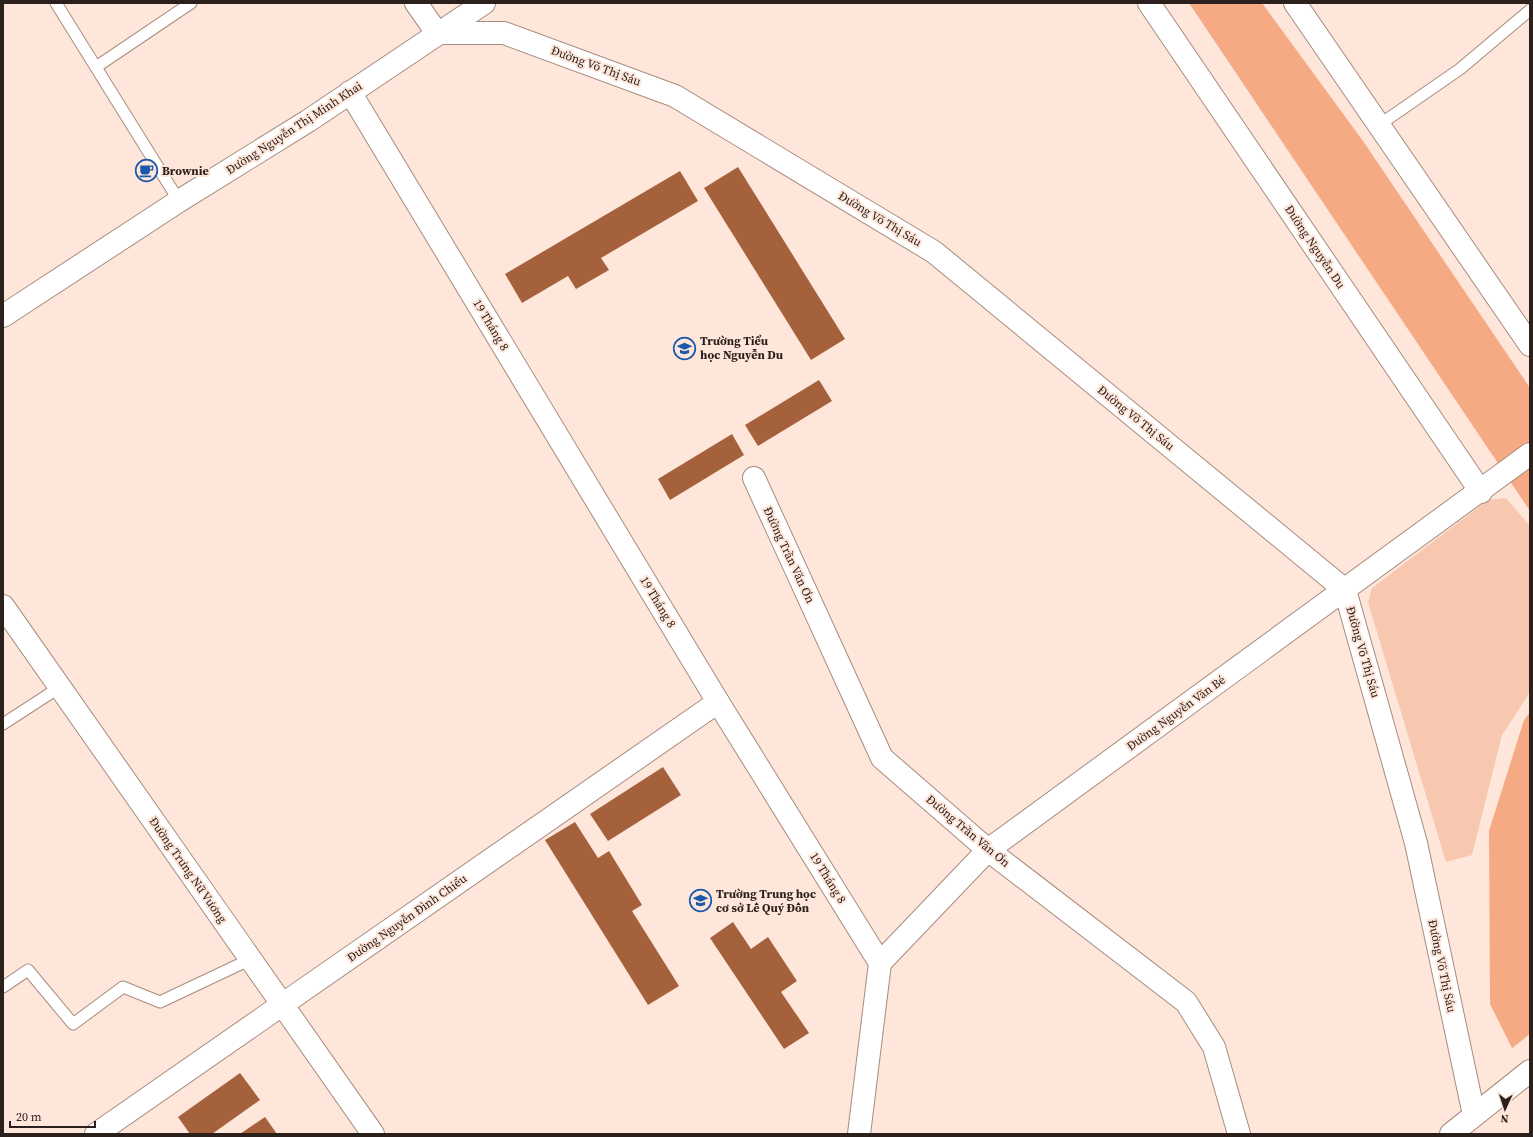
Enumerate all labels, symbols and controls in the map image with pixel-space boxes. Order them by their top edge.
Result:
street label: Đường Võ Thị Sáu [549,42,643,90]
street label: Đường Nguyễn Thị Minh Khai [223,78,365,178]
cafe icon: Brownie [133,158,159,184]
place label: Brownie [162,163,209,179]
street label: Đường Võ Thị Sáu [835,188,925,250]
street label: Đường Nguyễn Du [1281,202,1349,292]
street label: 19 Tháng 8 [469,296,513,354]
place label: Trường Tiểu học Nguyễn Du [700,333,784,363]
school or university icon: Trường Tiểu học Nguyễn Du [672,335,698,361]
street label: Đường Võ Thị Sáu [1094,382,1178,454]
street label: Đường Trần Văn Ơn [760,504,818,606]
street label: 19 Tháng 8 [636,573,680,631]
street label: Đường Võ Thị Sáu [1342,604,1384,700]
street label: Đường Nguyễn Văn Bé [1123,672,1229,754]
street label: Đường Trần Văn Ơn [923,791,1013,871]
street label: Đường Trưng Nữ Vương [145,814,231,926]
street label: 19 Tháng 8 [806,849,850,907]
street label: Đường Nguyễn Đình Chiểu [344,870,470,966]
place label: Trường Trung học cơ sở Lê Quý Đôn [716,886,816,916]
school or university icon: Trường Trung học cơ sở Lê Quý Đôn [687,888,713,914]
street label: Đường Võ Thị Sáu [1424,918,1460,1014]
north arrow [1485,1089,1525,1129]
scale bar [10,1103,95,1129]
text: 20 m [16,1109,42,1125]
text: N [1500,1111,1509,1126]

